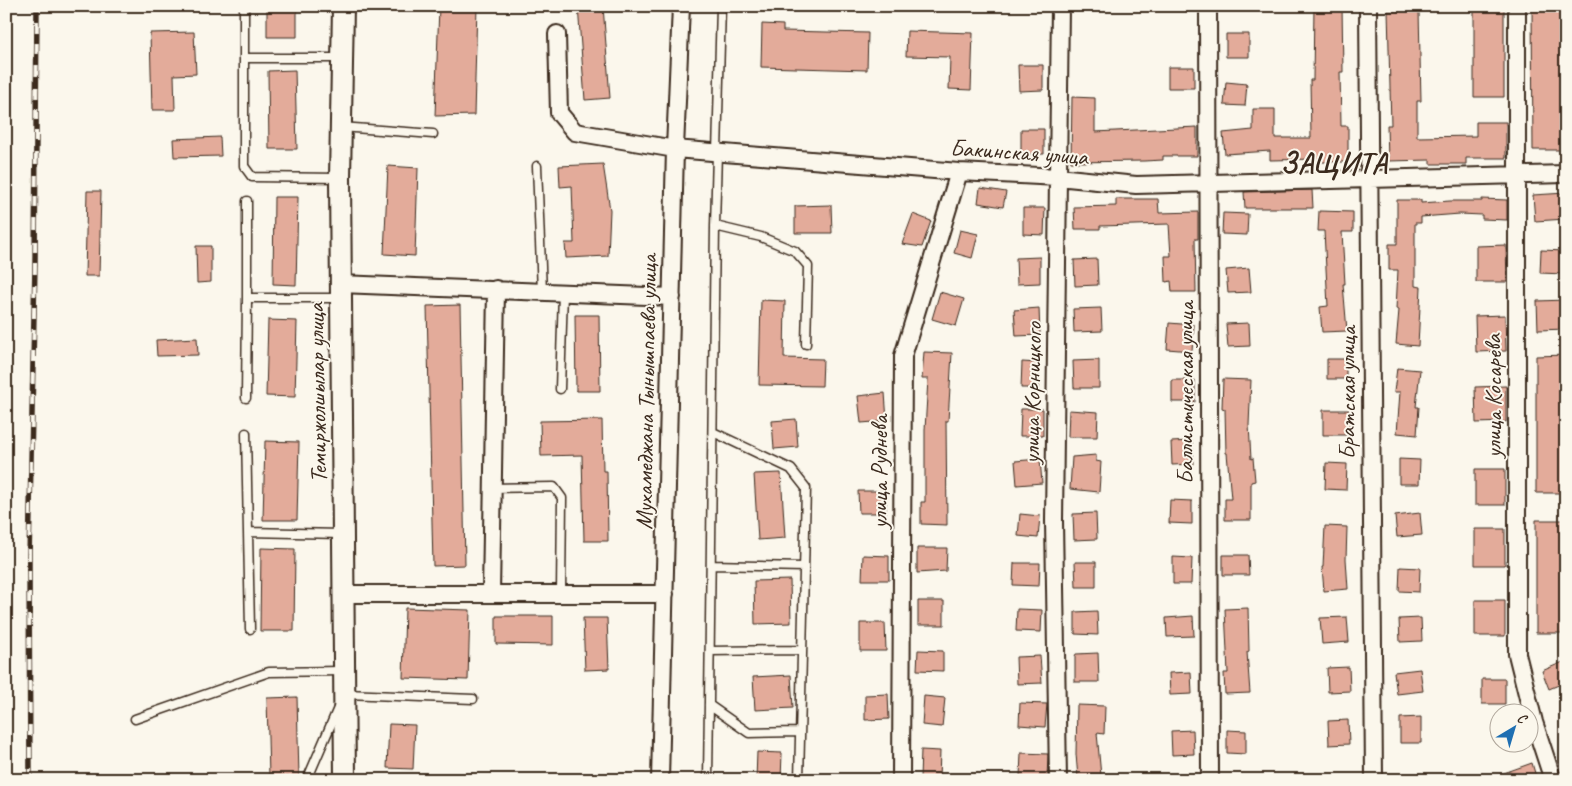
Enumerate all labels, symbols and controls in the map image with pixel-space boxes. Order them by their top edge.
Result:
street label: Бакинская улица [949,132,1090,172]
district label: ЗАЩИТА [1281,145,1389,182]
street label: Мухамеджана Тынышпаева улица [629,252,663,530]
street label: Баллистическая улица [1170,300,1200,484]
street label: Темиржолшылар улица [300,301,334,483]
street label: улица Корницкого [1016,320,1048,466]
street label: Братская улица [1332,324,1362,460]
street label: улица Косарева [1478,332,1508,460]
street label: улица Руднева [864,413,894,531]
north arrow [1490,704,1540,754]
text: С [1514,709,1531,728]

